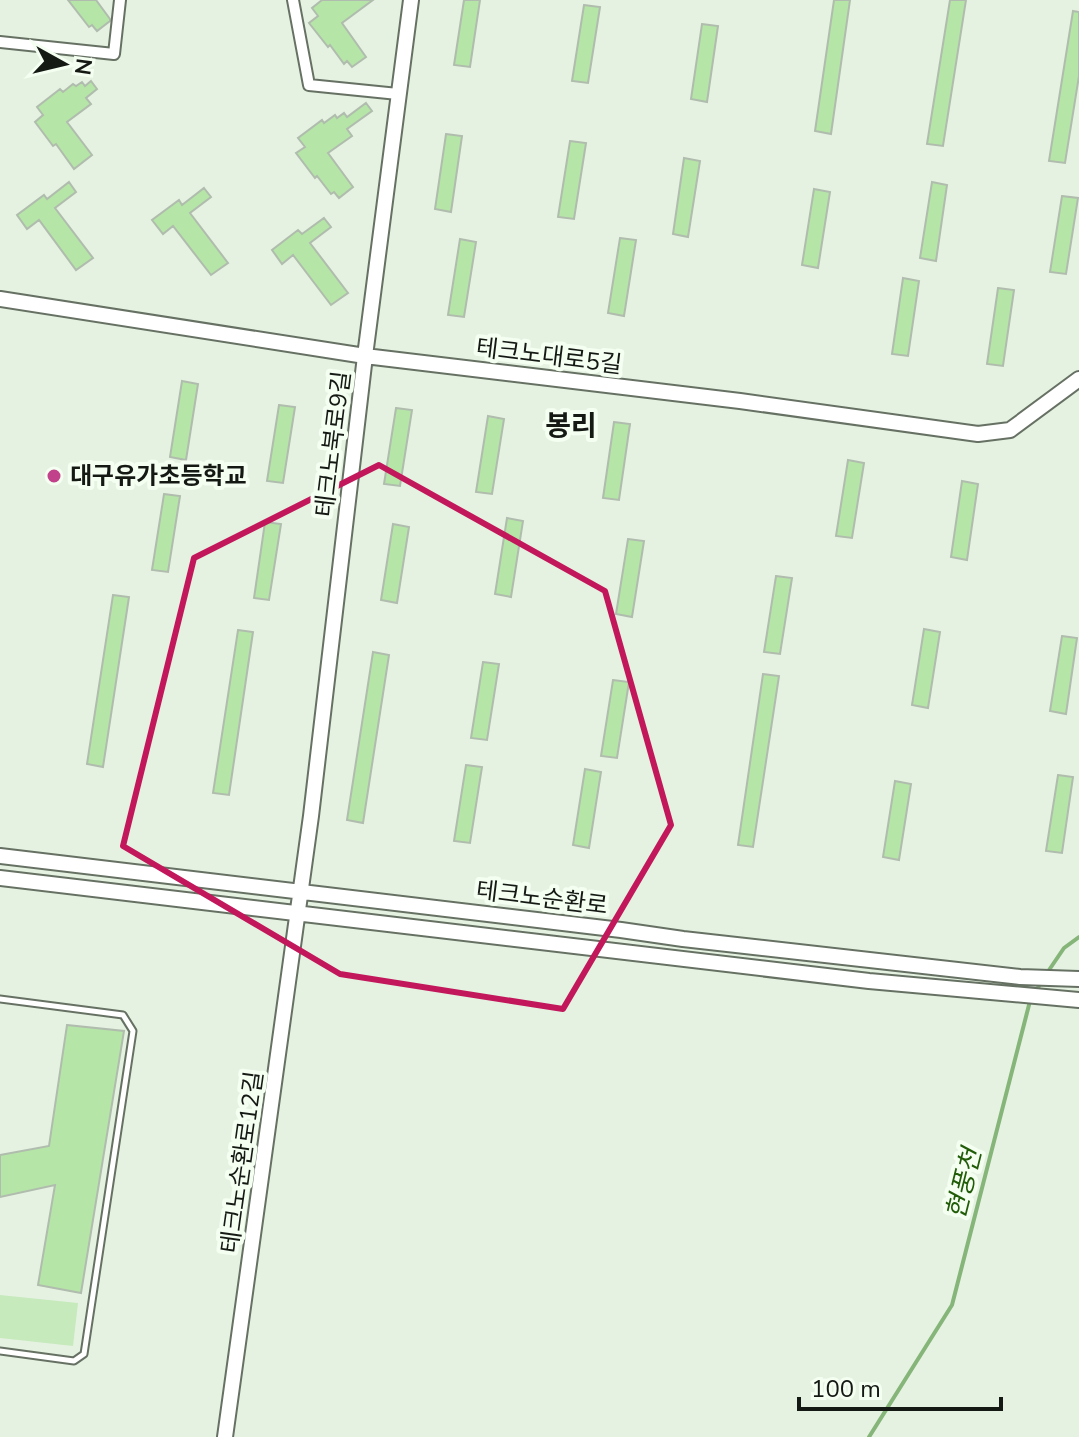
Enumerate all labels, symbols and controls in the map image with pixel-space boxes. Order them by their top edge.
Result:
north arrow [24,24,104,104]
text: N [67,56,99,77]
street label: 테크노대로5길 [474,331,624,381]
street label: 테크노북로9길 [308,369,358,519]
district label: 봉리 [545,407,597,445]
place label: 대구유가초등학교 [70,460,247,492]
marker: 대구유가초등학교 [45,467,63,485]
street label: 테크노순환로 [474,874,610,922]
street label: 테크노순환로12길 [213,1069,271,1255]
water label: 현풍천 [938,1142,990,1223]
scale bar [799,1361,1001,1411]
text: 100 m [811,1373,881,1405]

